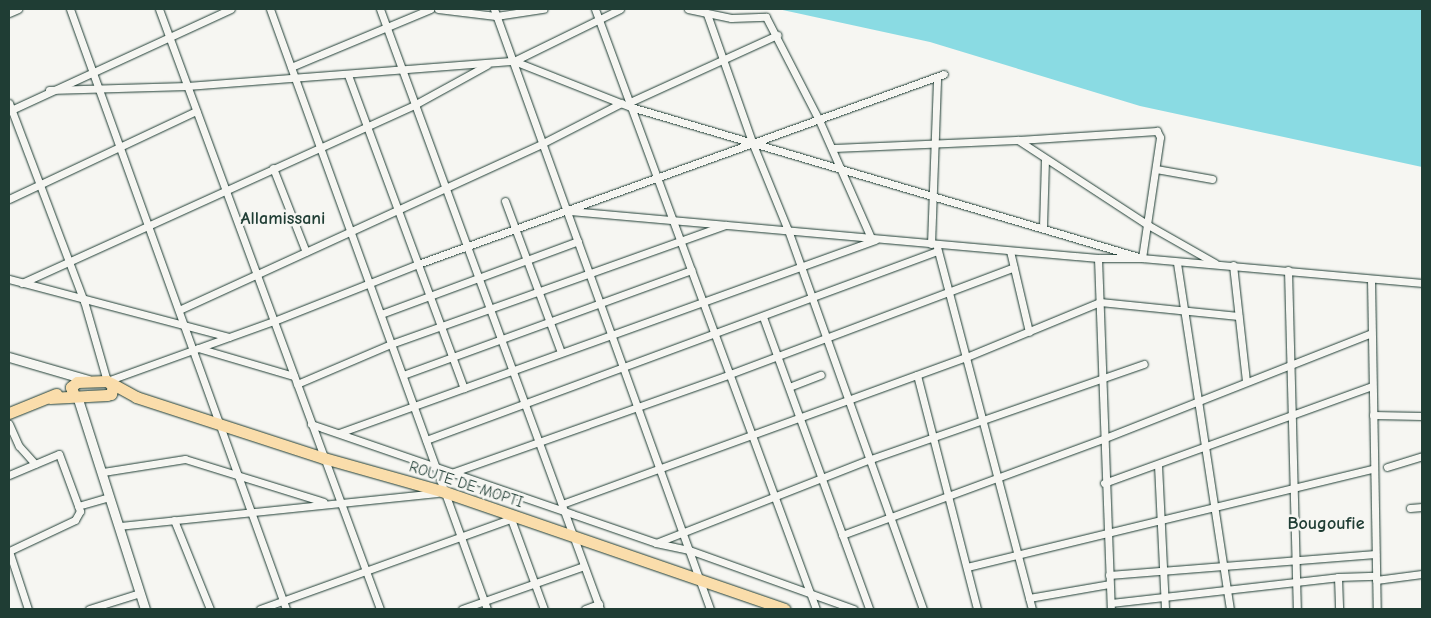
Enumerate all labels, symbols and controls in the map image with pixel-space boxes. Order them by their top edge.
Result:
district label: Allamissani [241,208,325,230]
street label: ROUTE DE MOPTI [407,458,525,512]
district label: Bougoufie [1287,513,1365,535]

